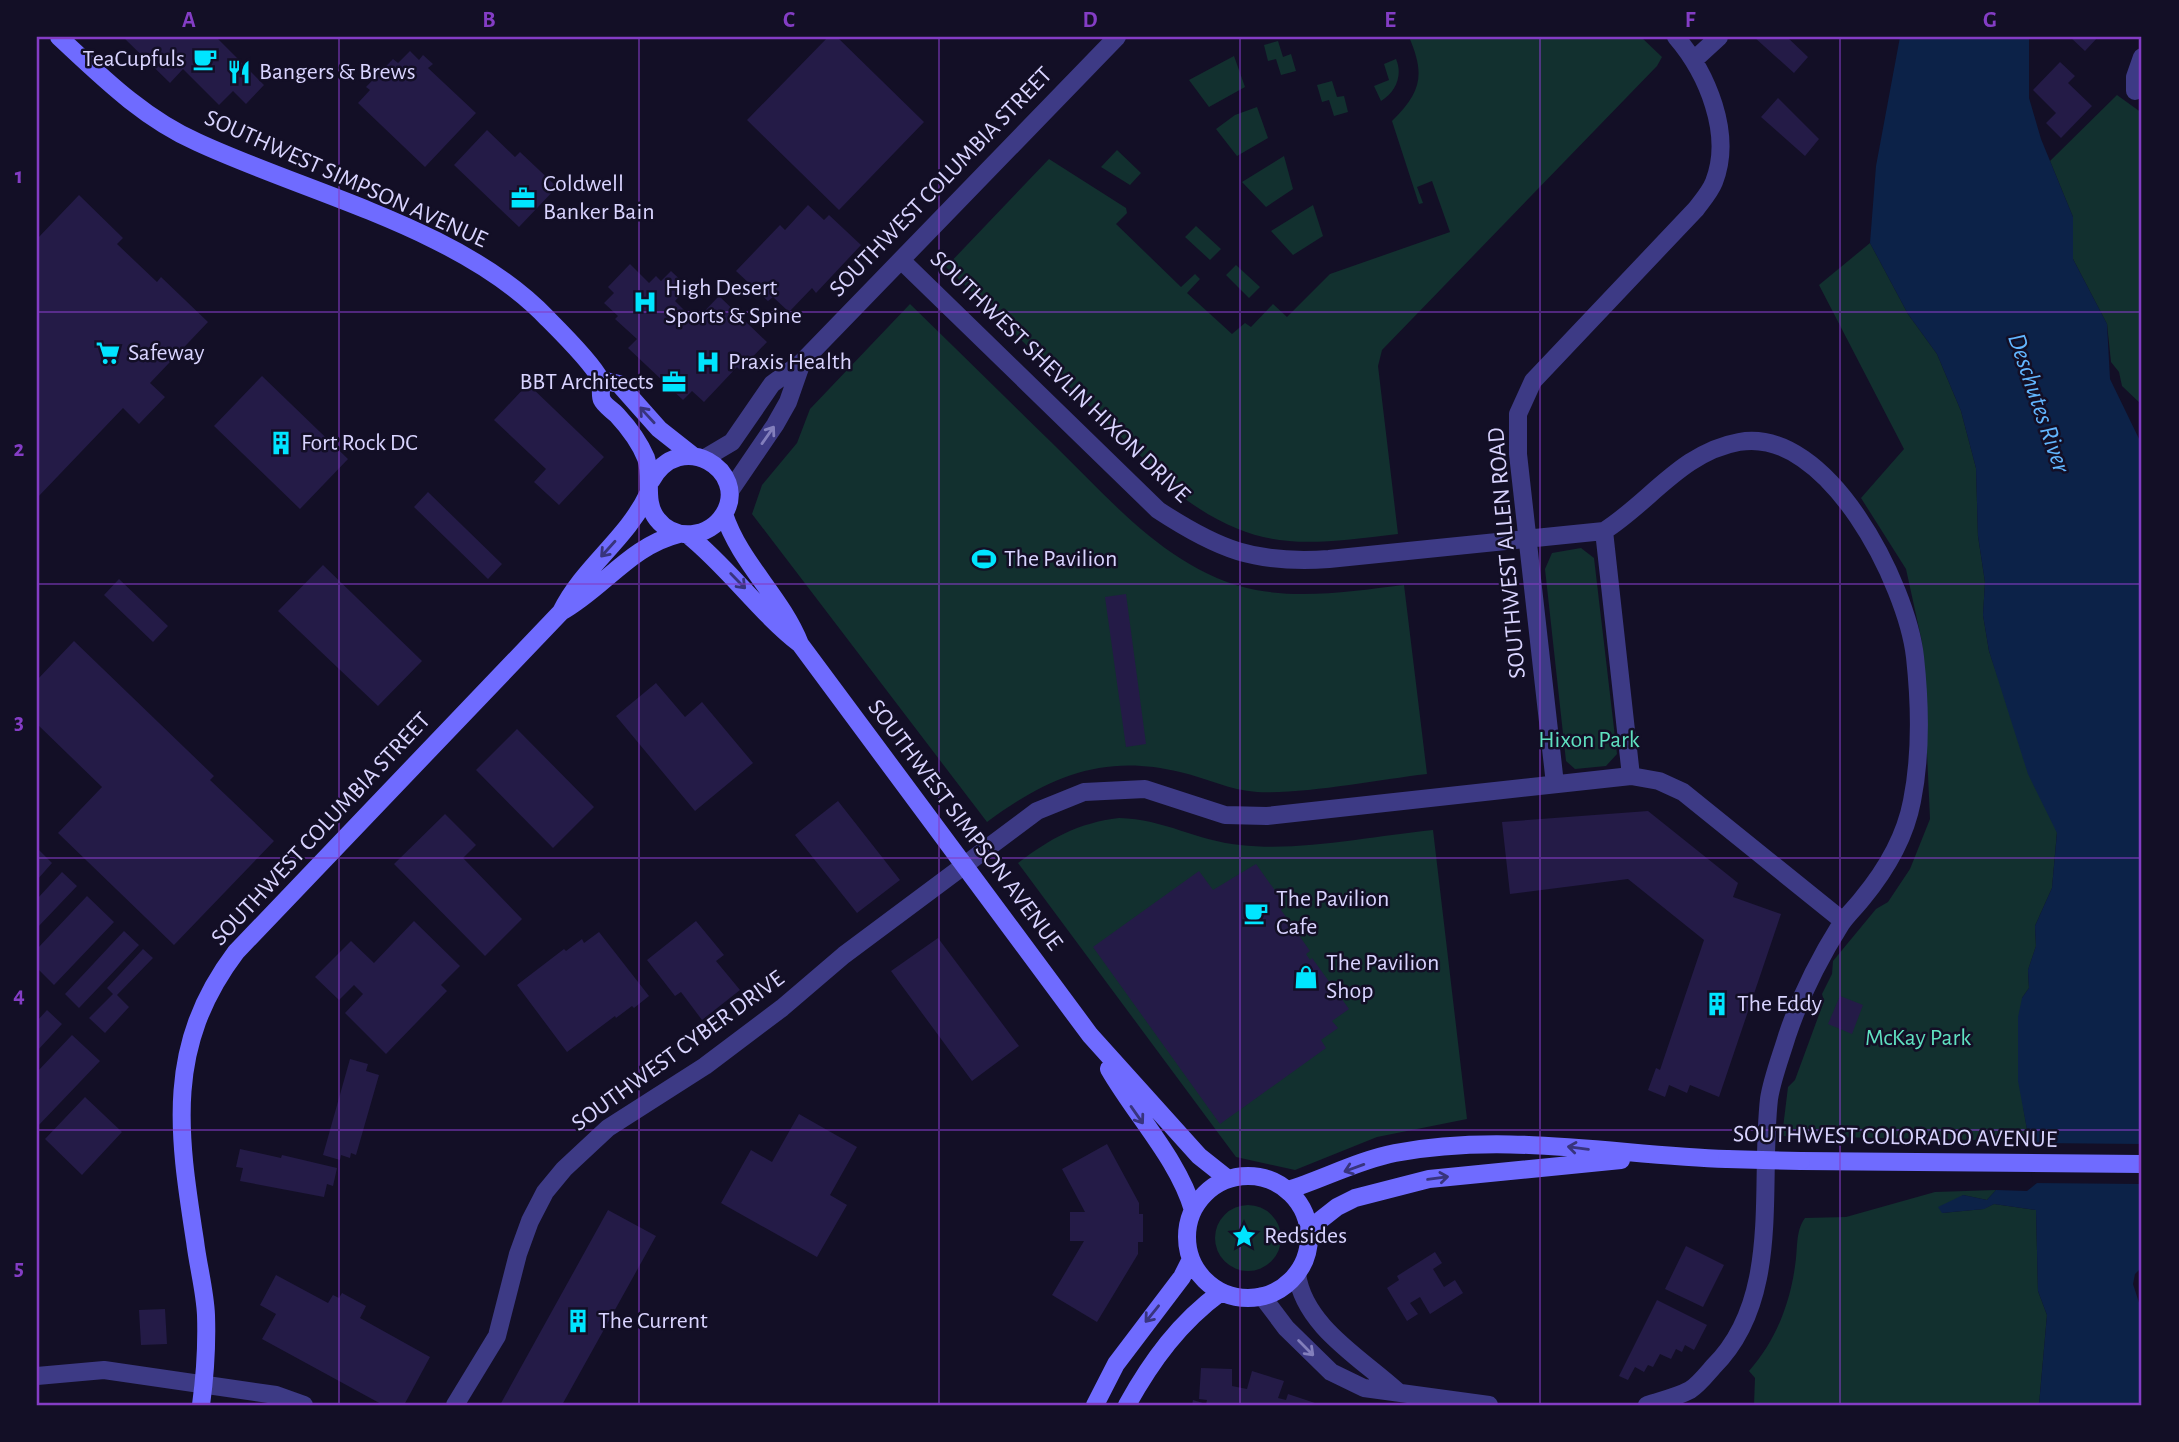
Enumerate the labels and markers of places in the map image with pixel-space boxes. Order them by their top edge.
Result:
cafe icon: TeaCupfuls [191,45,219,73]
place label: TeaCupfuls [83,47,185,71]
restaurant icon: Bangers & Brews [225,58,253,86]
place label: Bangers & Brews [259,60,416,84]
place label: Coldwell Banker Bain [543,172,655,224]
office icon: Coldwell Banker Bain [509,184,537,212]
place label: High Desert Sports & Spine [665,276,802,328]
hospital icon: High Desert Sports & Spine [631,288,659,316]
supermarket icon: Safeway [94,339,122,367]
place label: Safeway [128,341,204,365]
hospital icon: Praxis Health [694,348,722,376]
place label: Praxis Health [728,350,852,374]
office icon: BBT Architects [660,368,688,396]
place label: BBT Architects [519,370,654,394]
building icon: Fort Rock DC [267,429,295,457]
place label: Fort Rock DC [301,431,418,455]
sports icon: The Pavilion [970,545,998,573]
place label: The Pavilion [1004,547,1117,571]
place label: The Pavilion Cafe [1276,887,1389,939]
cafe icon: The Pavilion Cafe [1242,899,1270,927]
place label: The Pavilion Shop [1326,951,1439,1003]
shop icon: The Pavilion Shop [1292,963,1320,991]
building icon: The Eddy [1703,990,1731,1018]
place label: The Eddy [1737,992,1822,1016]
place icon: Redsides [1230,1222,1258,1250]
place label: Redsides [1264,1224,1347,1248]
building icon: The Current [564,1307,592,1335]
place label: The Current [598,1309,708,1333]

